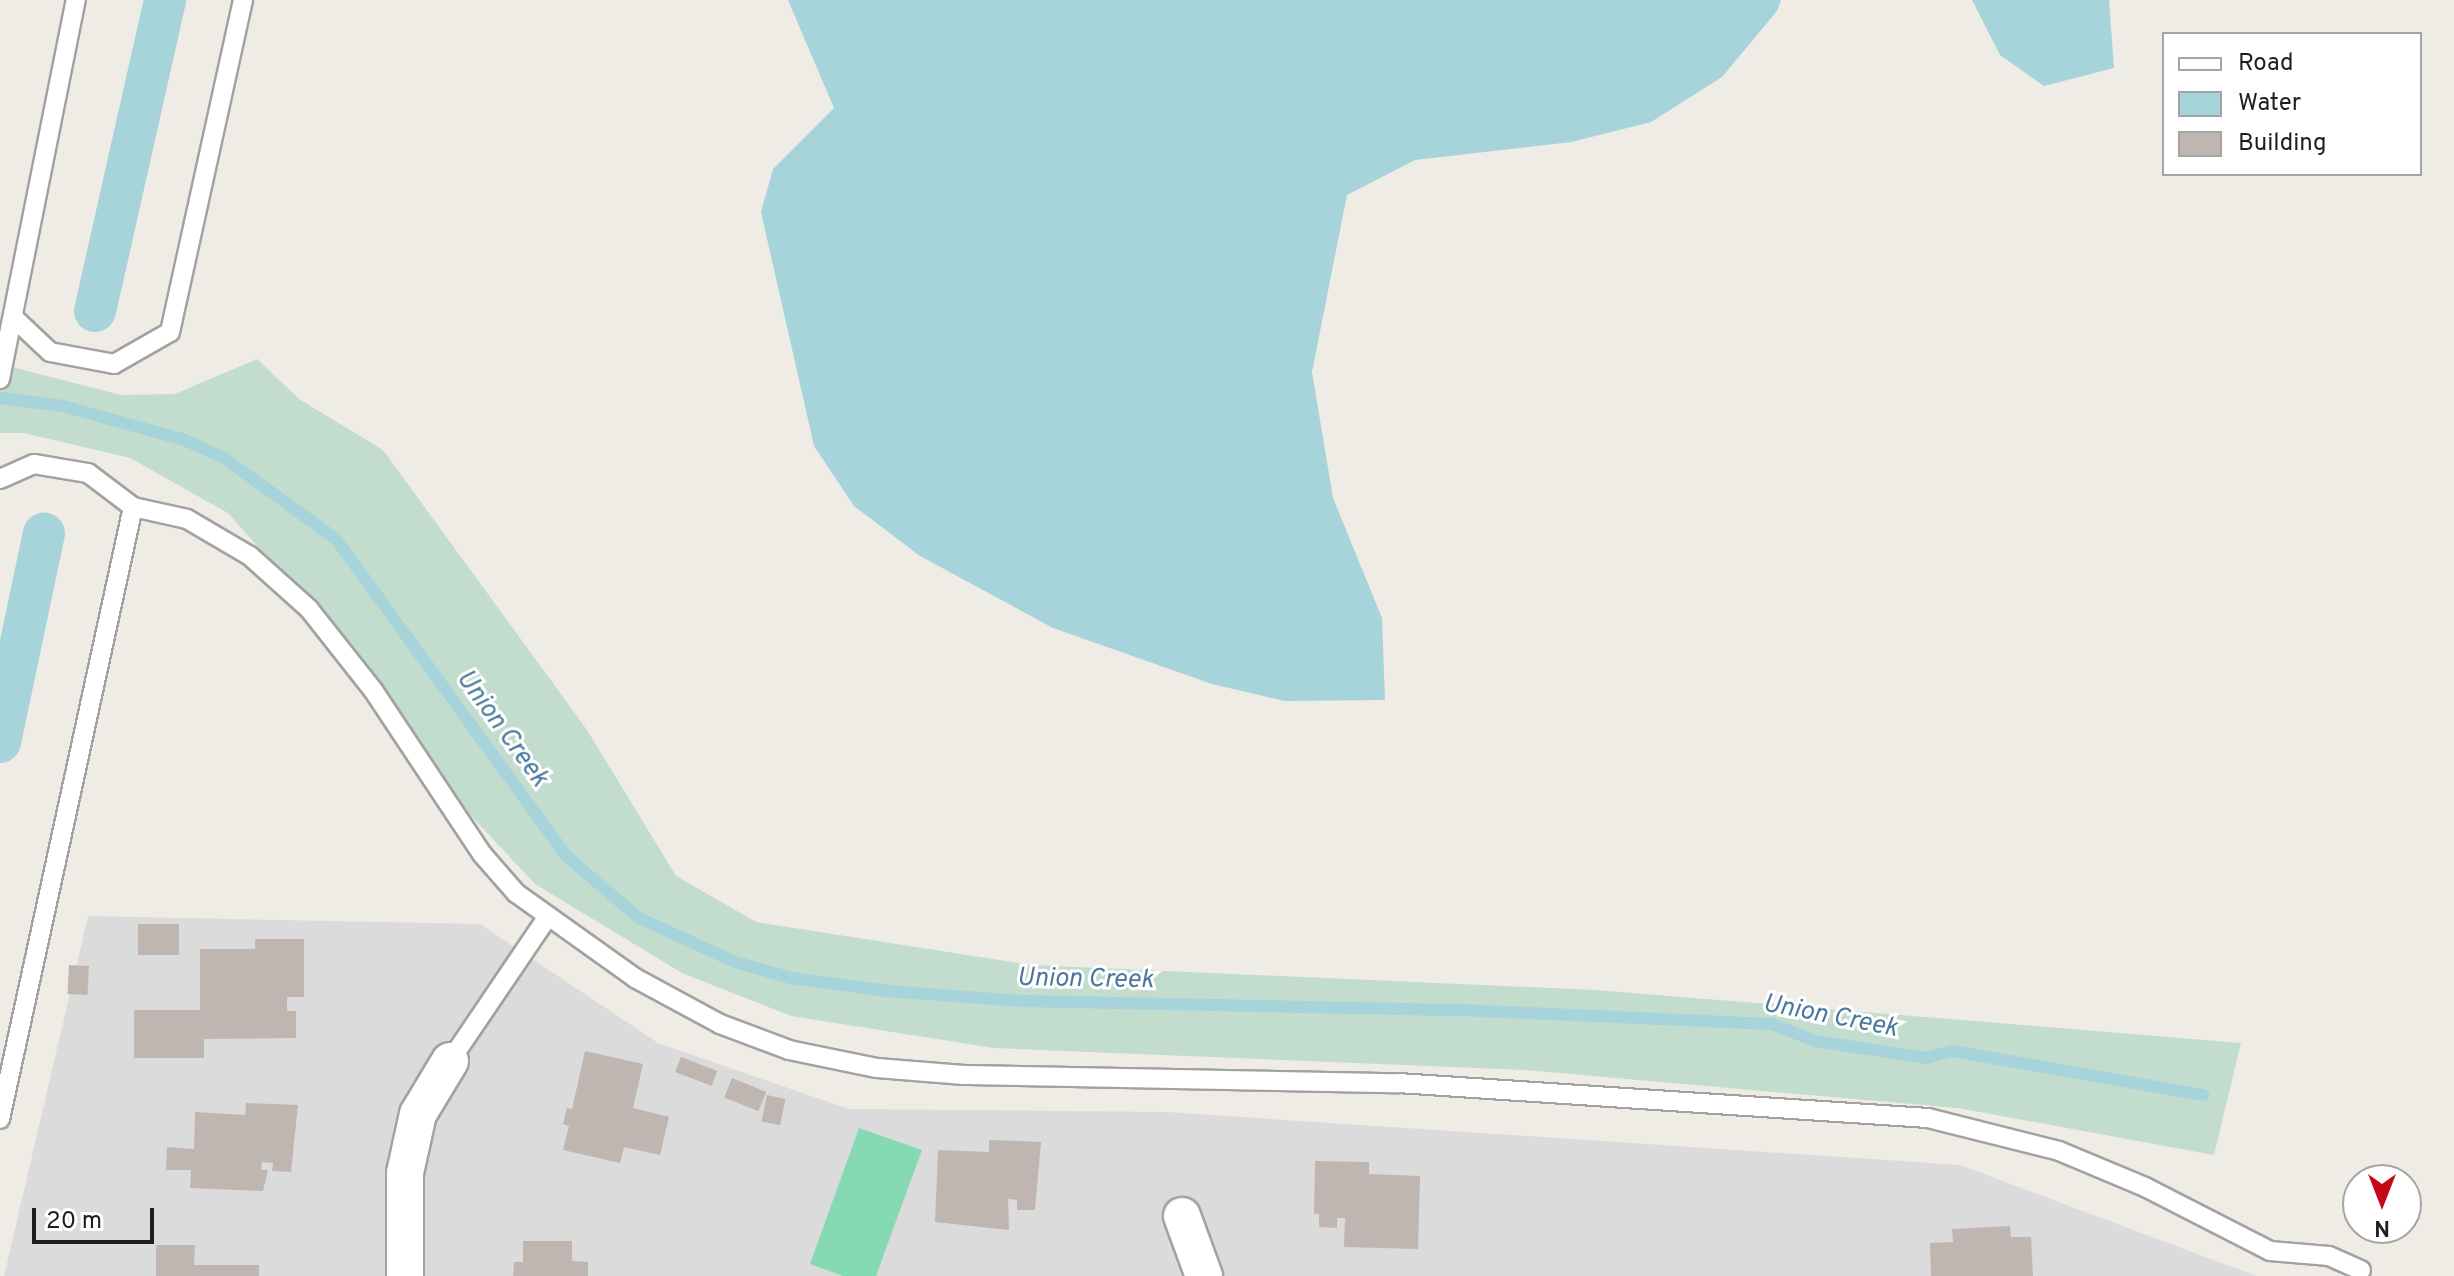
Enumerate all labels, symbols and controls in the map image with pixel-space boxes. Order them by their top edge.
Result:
legend [2162,32,2422,176]
text: Road [2238,49,2294,79]
text: Water [2238,89,2301,119]
text: Building [2238,129,2327,159]
water label: Union Creek [448,665,554,793]
water label: Union Creek [1016,963,1154,997]
water label: Union Creek [1760,989,1900,1045]
north arrow [2342,1164,2422,1244]
scale bar [36,1192,158,1242]
text: 20 m [46,1207,102,1237]
text: N [2374,1213,2390,1240]

